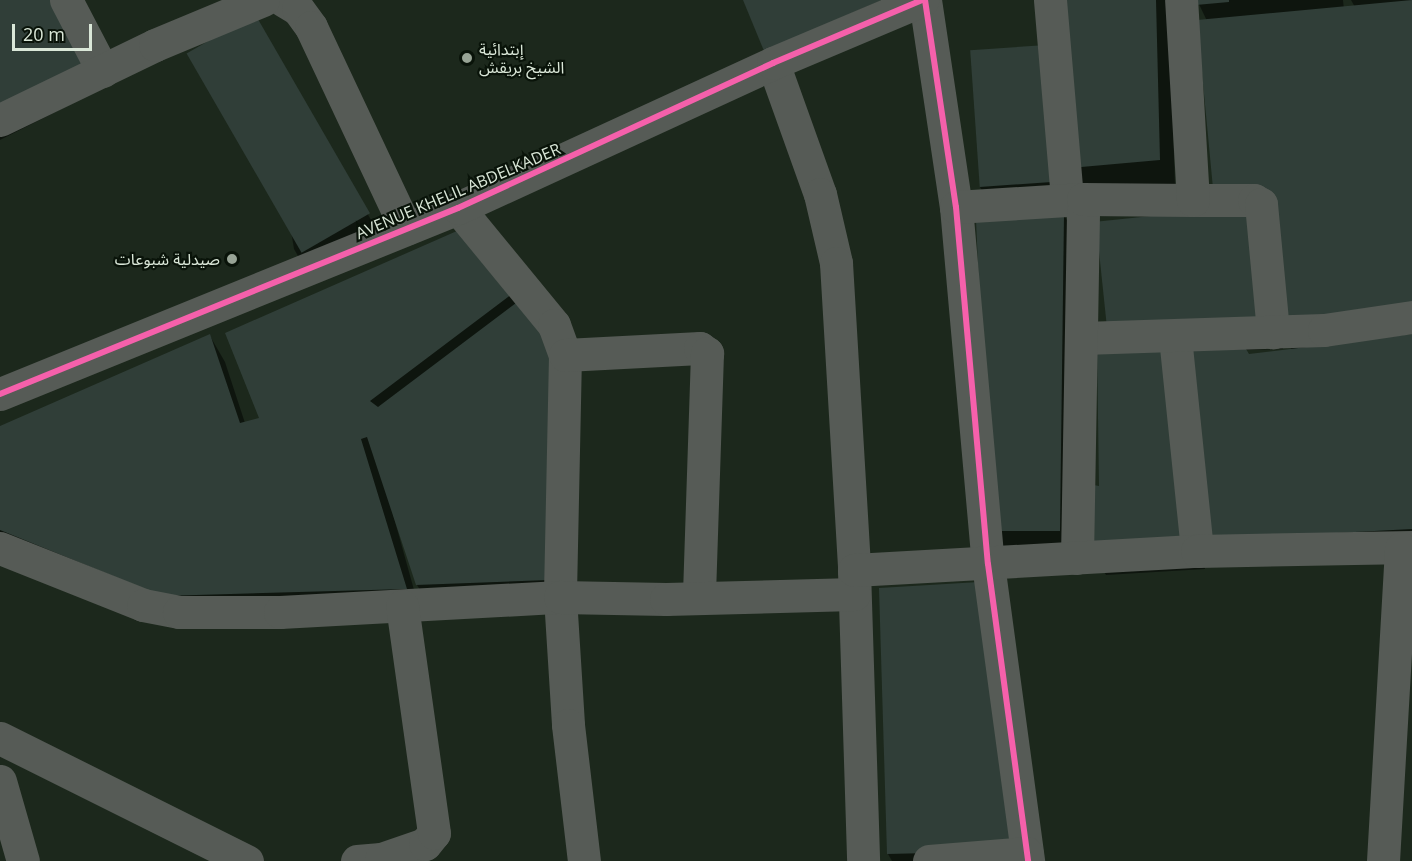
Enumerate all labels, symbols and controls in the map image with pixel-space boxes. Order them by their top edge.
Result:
scale bar [15,12,94,50]
text: 20 m [23,22,65,46]
place label: إبتدائية الشيخ بريقش [479,39,564,77]
marker: إبتدائية الشيخ بريقش [460,51,474,65]
street label: AVENUE KHELIL ABDELKADER [353,139,563,243]
place label: صيدلية شبوعات [115,249,220,269]
marker: صيدلية شبوعات [225,252,239,266]

